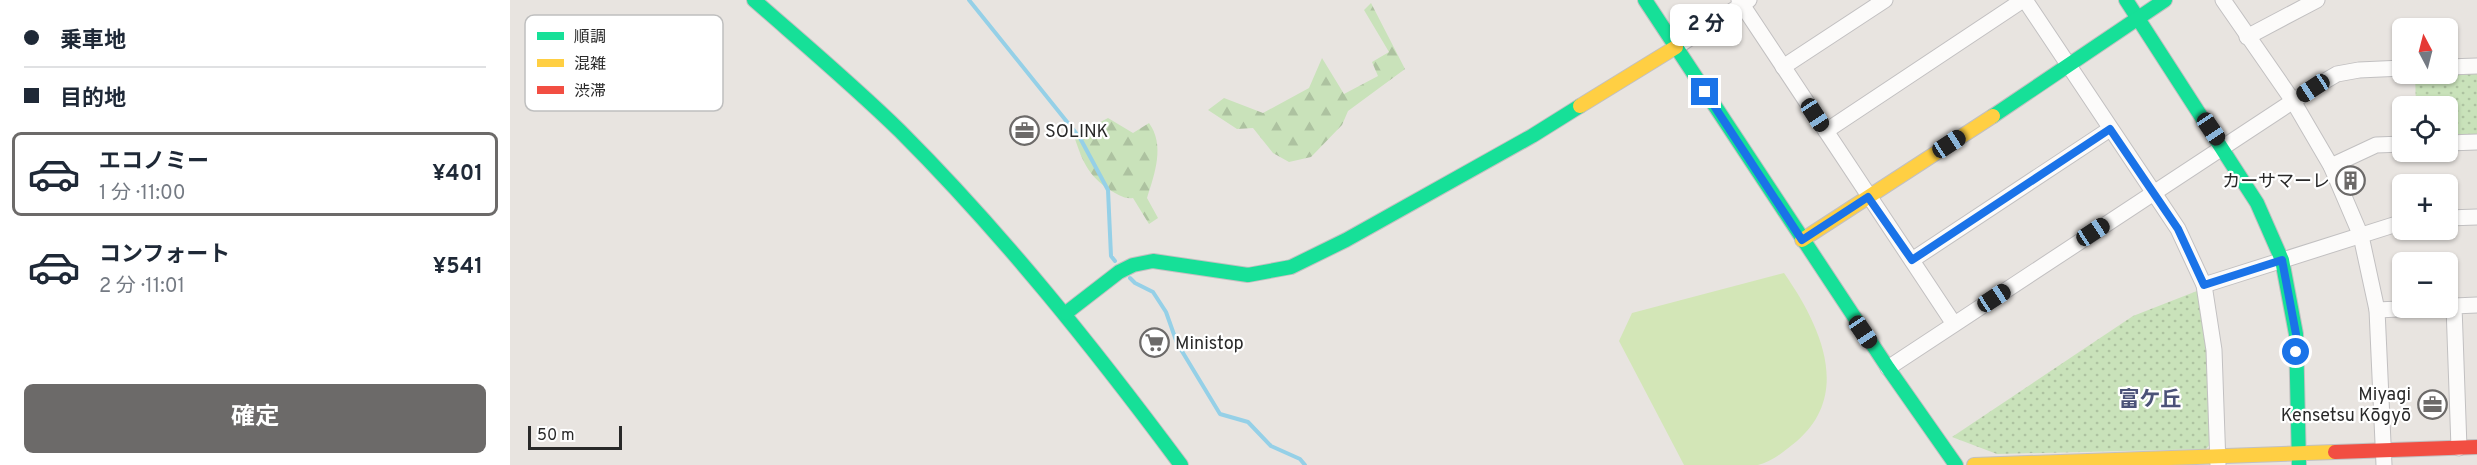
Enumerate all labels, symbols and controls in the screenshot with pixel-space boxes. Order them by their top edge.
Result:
callout: 2 分 [1669,5,1741,47]
text: 2 分 [1687,12,1725,38]
legend [525,15,723,111]
north arrow [2392,18,2458,84]
map controls [2392,18,2458,318]
text: 乗車地 [60,28,126,55]
text: 順調 [574,28,606,48]
text: 混雑 [574,55,606,75]
car [2293,71,2333,105]
route end [1691,78,1718,105]
text: 渋滞 [574,82,606,102]
text: 目的地 [60,86,126,113]
car [1798,95,1832,135]
button: locate [2392,96,2458,162]
car [2193,109,2229,149]
office icon: SOLINK [1008,115,1040,147]
place label: SOLINK [1045,121,1109,144]
car [1929,127,1969,161]
icon: car [27,147,81,201]
text: エコノミー [99,149,209,176]
text: ¥401 [432,161,483,188]
building icon: カーサマーレ [2335,165,2367,197]
place label: カーサマーレ [2222,171,2330,194]
button: + [2392,174,2458,240]
text: 1 分 · 11:00 [99,181,186,207]
car [2073,215,2113,249]
icon: car [27,240,81,294]
text: コンフォート [99,242,230,269]
button: − [2392,252,2458,318]
text: ¥541 [433,254,483,281]
text: 2 分 · 11:01 [99,274,185,300]
car [1974,281,2014,315]
car [1845,312,1881,352]
supermarket icon: Ministop [1138,327,1170,359]
place label: Ministop [1175,333,1244,356]
route start [2282,338,2309,365]
button: 確定 [24,384,486,453]
place label: Miyagi Kensetsu Kōgyō [2281,384,2411,428]
district label: 富ケ丘 [2119,387,2182,414]
office icon: Miyagi Kensetsu Kōgyō [2416,388,2448,420]
scale bar [528,423,622,450]
text: 50 m [537,426,575,446]

